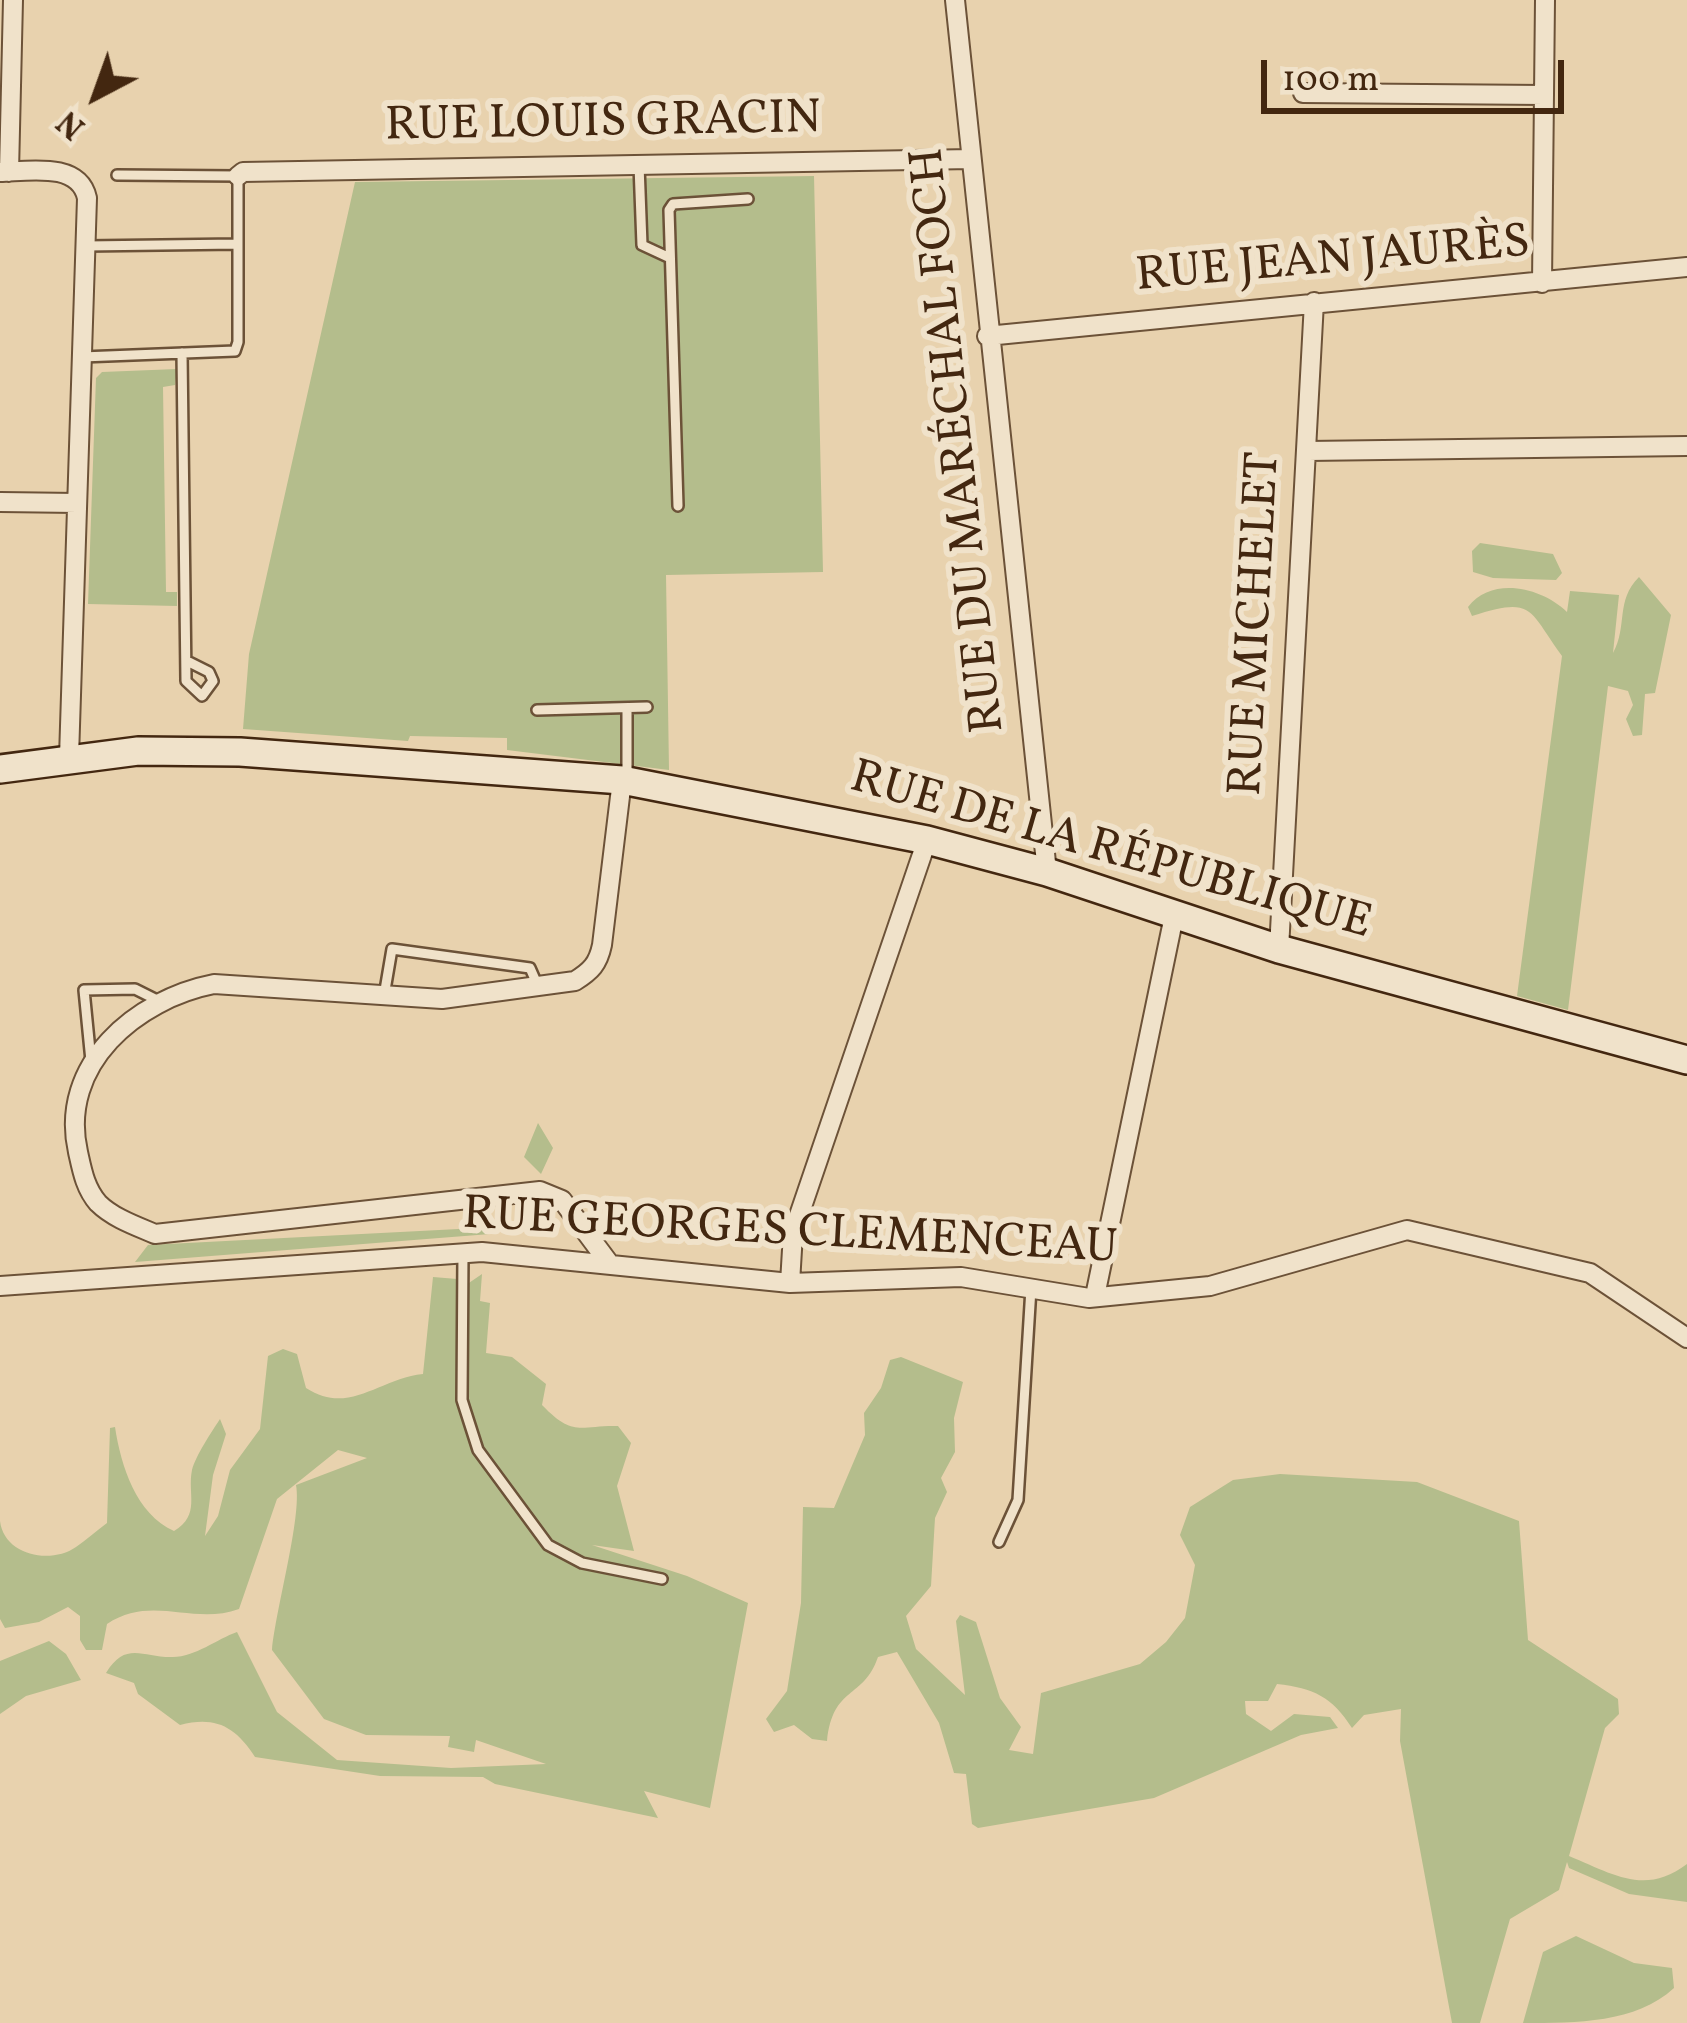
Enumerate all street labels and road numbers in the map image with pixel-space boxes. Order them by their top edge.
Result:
street label: RUE LOUIS GRACIN [385,93,821,159]
street label: RUE DU MARÉCHAL FOCH [903,145,1021,735]
street label: RUE JEAN JAURÈS [1134,217,1532,309]
street label: RUE MICHELET [1221,450,1297,798]
street label: RUE DE LA RÉPUBLIQUE [843,752,1377,956]
street label: RUE GEORGES CLEMENCEAU [461,1189,1119,1281]

